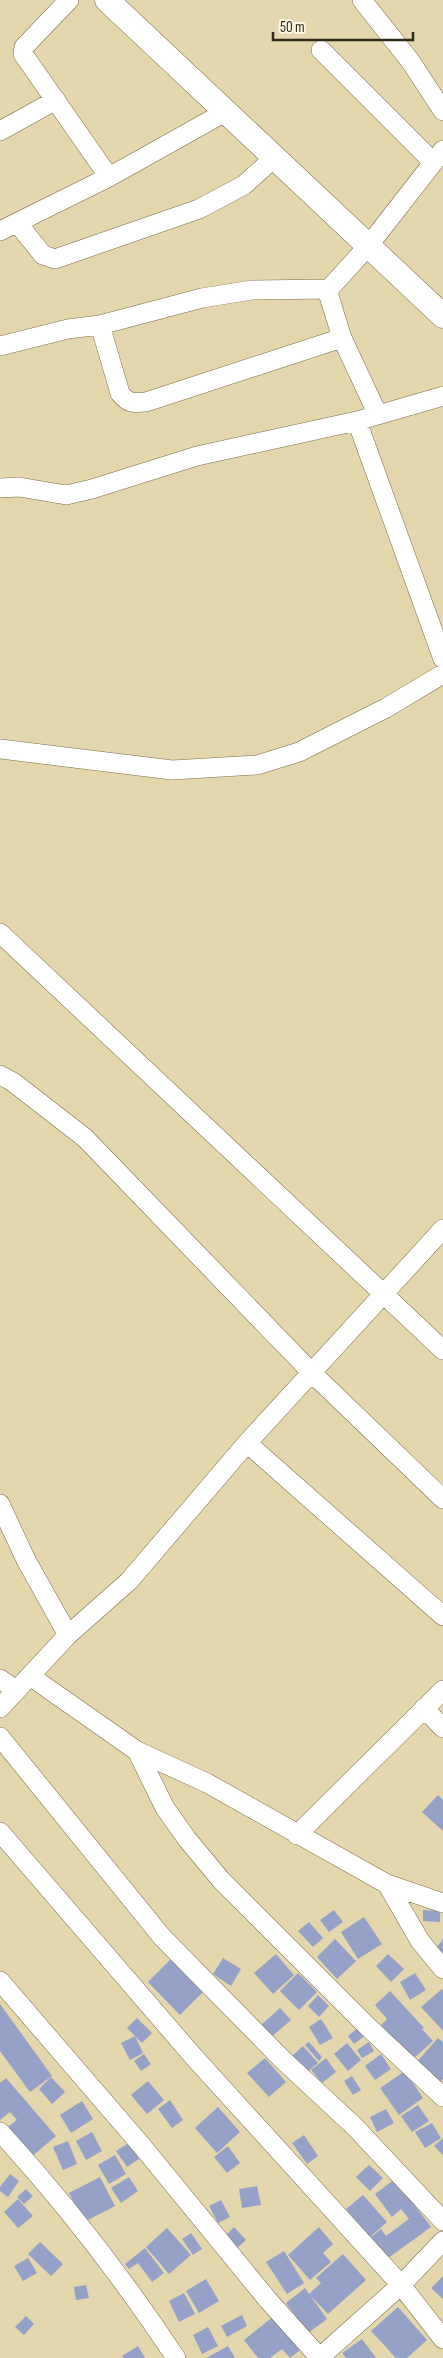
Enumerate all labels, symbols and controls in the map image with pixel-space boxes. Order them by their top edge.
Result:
scale bar [273,10,413,42]
text: 50 m [280,18,305,37]

